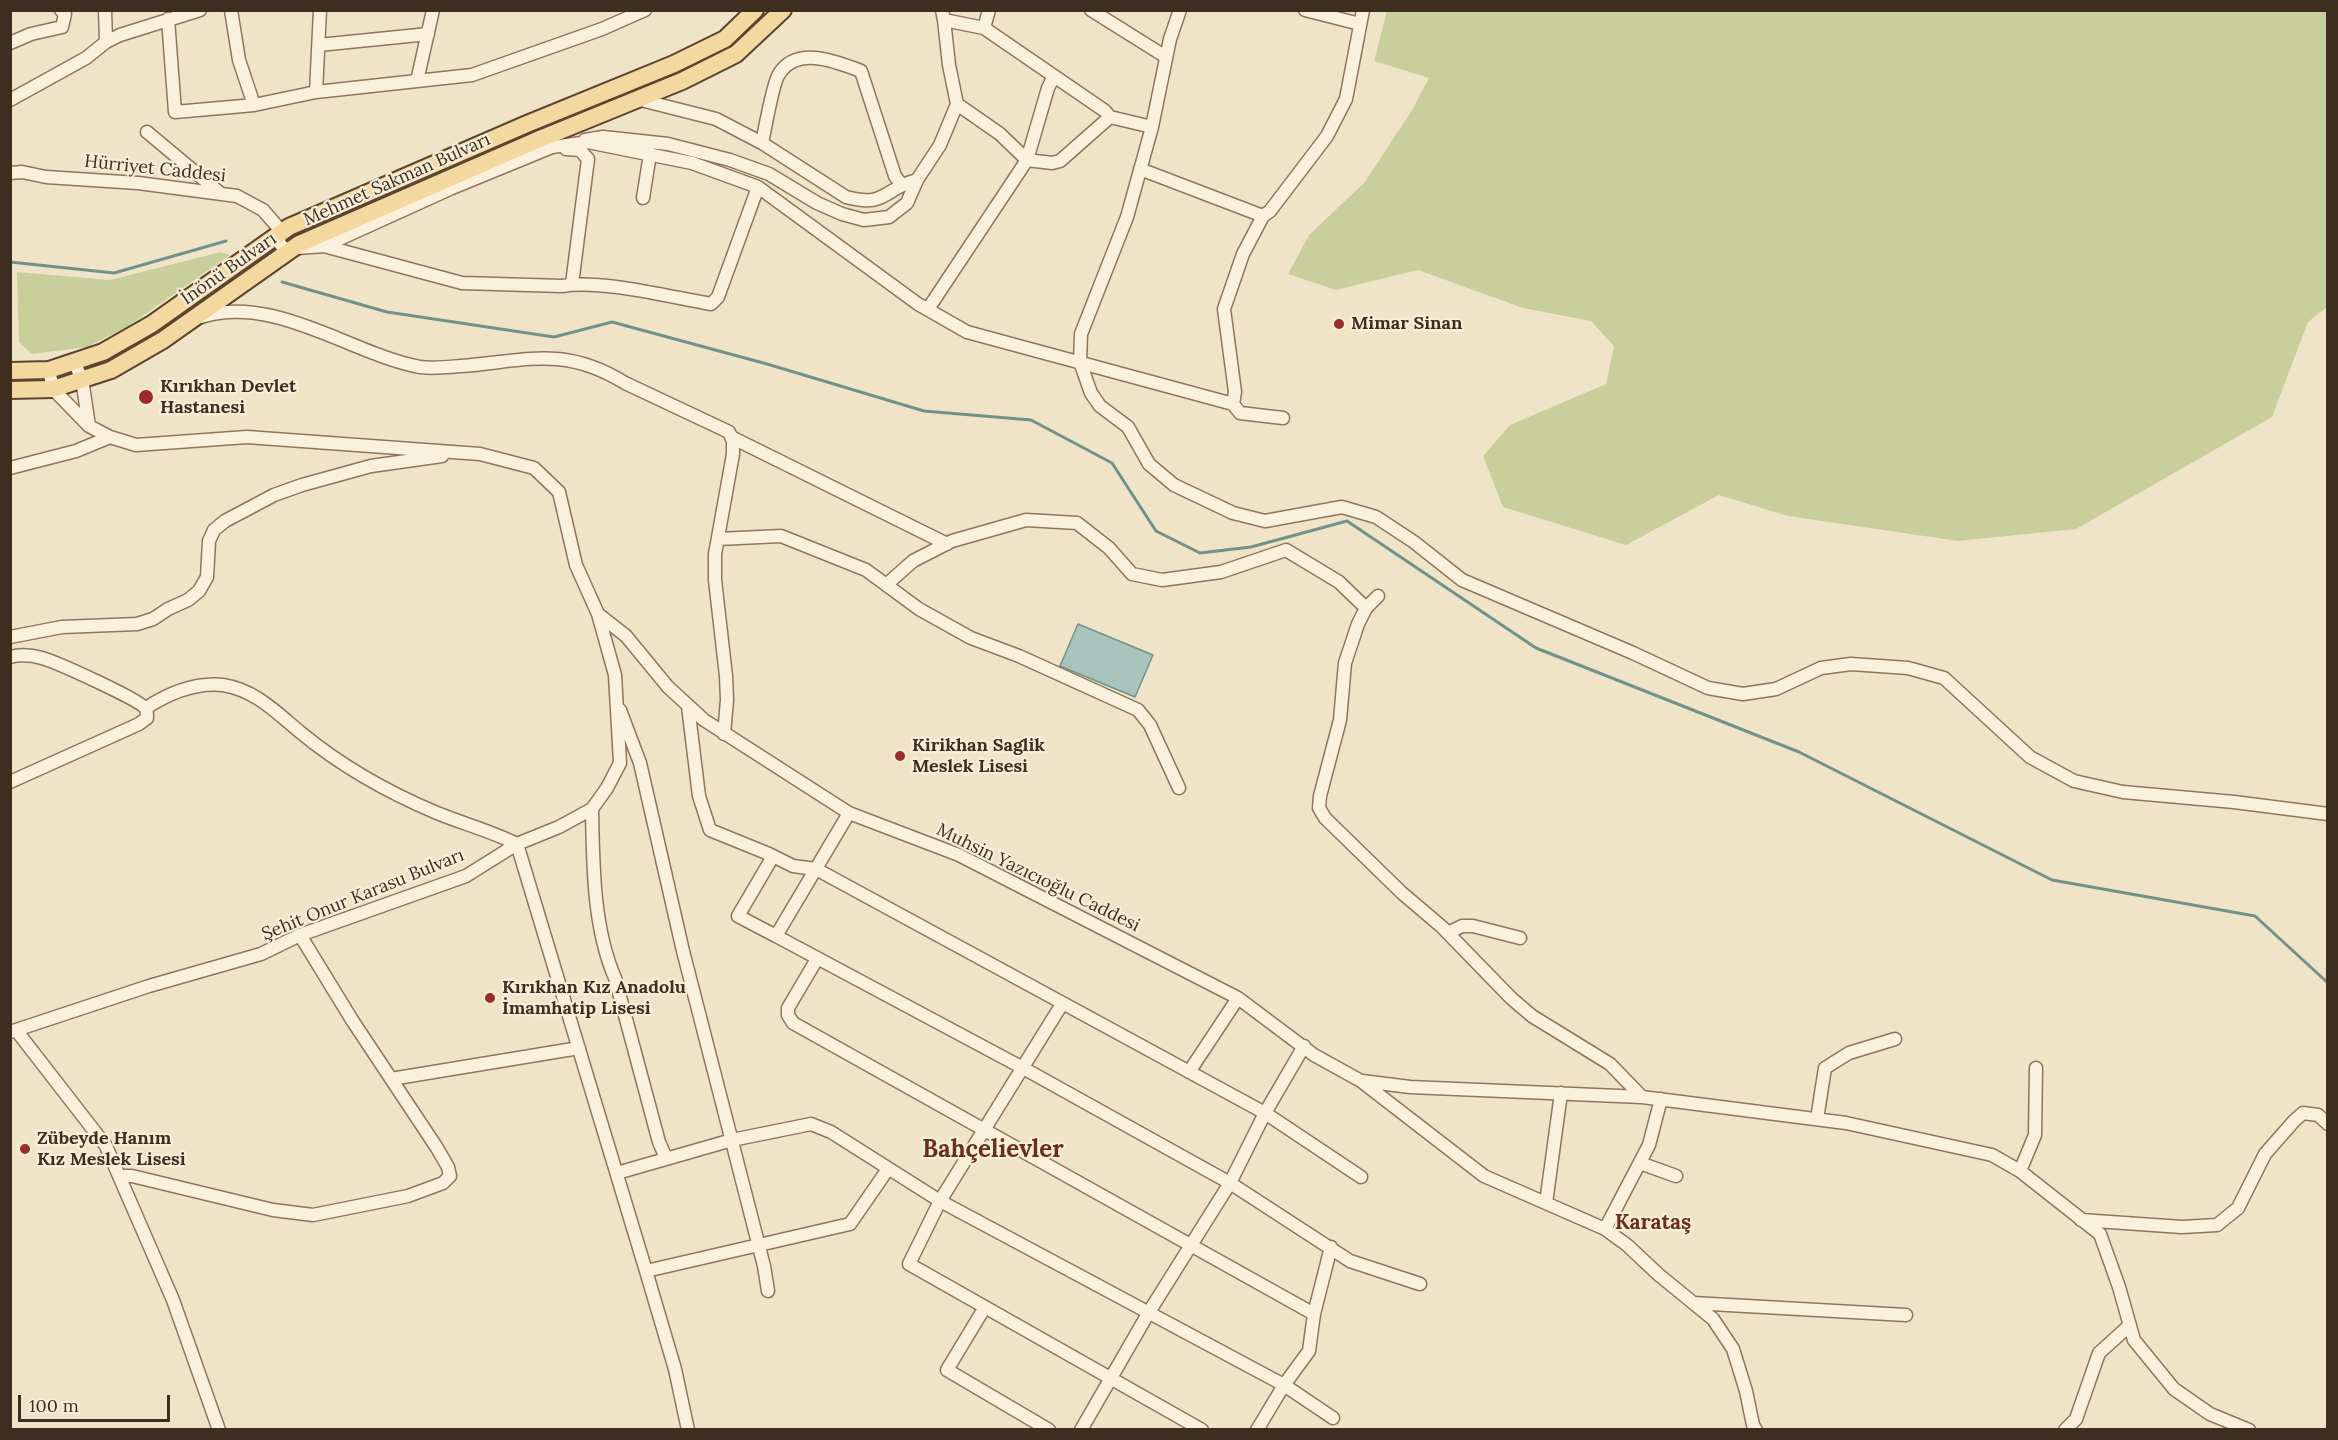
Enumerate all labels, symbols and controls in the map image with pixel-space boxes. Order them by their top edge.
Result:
street label: Mehmet Sakman Bulvarı [300,129,494,231]
street label: Hürriyet Caddesi [83,151,227,187]
street label: İnönü Bulvarı [177,228,281,310]
place label: Mimar Sinan [1351,313,1462,335]
marker: Mimar Sinan [1332,317,1346,331]
place label: Kırıkhan Devlet Hastanesi [160,376,296,418]
marker: Kırıkhan Devlet Hastanesi [137,388,155,406]
place label: Kirikhan Saglik Meslek Lisesi [912,735,1045,777]
marker: Kirikhan Saglik Meslek Lisesi [893,749,907,763]
street label: Muhsin Yazıcıoğlu Caddesi [933,819,1143,937]
street label: Şehit Onur Karasu Bulvarı [259,844,467,946]
place label: Kırıkhan Kız Anadolu İmamhatip Lisesi [502,977,686,1020]
marker: Kırıkhan Kız Anadolu İmamhatip Lisesi [483,991,497,1005]
place label: Zübeyde Hanım Kız Meslek Lisesi [37,1128,186,1170]
district label: Bahçelievler [922,1136,1064,1164]
marker: Zübeyde Hanım Kız Meslek Lisesi [18,1142,32,1156]
district label: Karataş [1615,1210,1691,1236]
scale bar [21,1383,172,1421]
text: 100 m [29,1394,79,1417]

